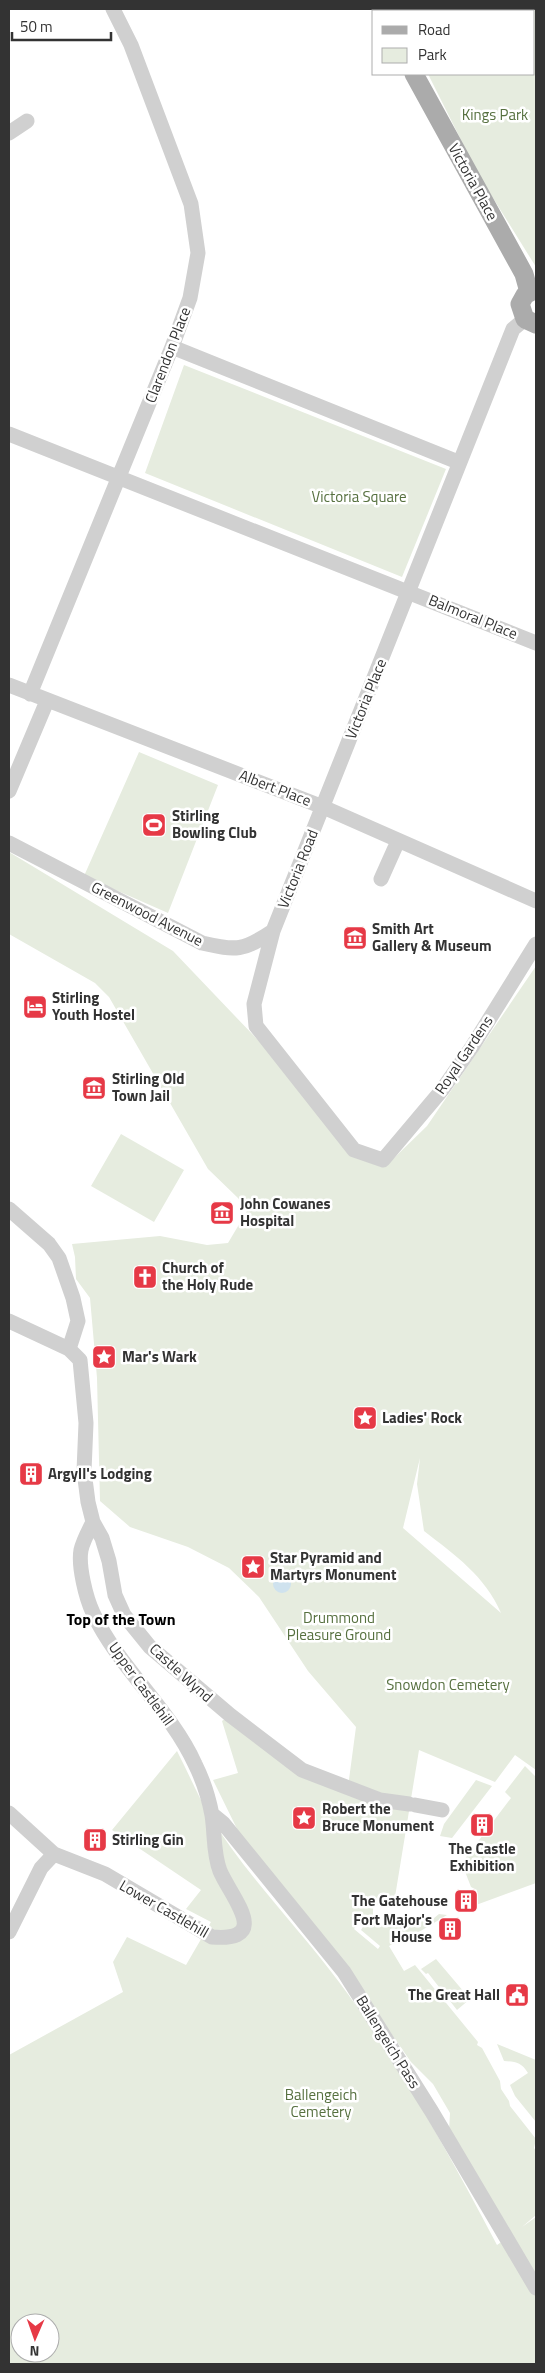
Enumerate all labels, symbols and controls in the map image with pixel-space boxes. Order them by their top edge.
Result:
scale bar [12,10,111,42]
legend [372,10,535,75]
text: 50 m [20,15,53,38]
text: Road [418,18,450,41]
text: Park [418,43,447,66]
park label: Kings Park [462,103,528,126]
street label: Victoria Place [443,139,504,224]
street label: Clarendon Place [139,304,196,406]
park label: Victoria Square [311,485,407,508]
street label: Balmoral Place [425,588,521,645]
street label: Victoria Place [339,655,392,742]
street label: Albert Place [236,763,315,812]
place label: Stirling Bowling Club [172,804,257,844]
sports icon: Stirling Bowling Club [141,812,167,838]
street label: Victoria Road [271,826,324,912]
street label: Greenwood Avenue [87,875,207,952]
place label: Smith Art Gallery & Museum [372,917,492,957]
museum icon: Smith Art Gallery & Museum [342,925,368,951]
place label: Stirling Youth Hostel [52,986,135,1026]
hotel icon: Stirling Youth Hostel [22,994,48,1020]
street label: Royal Gardens [429,1011,498,1099]
place label: Stirling Old Town Jail [112,1067,185,1107]
museum icon: Stirling Old Town Jail [81,1075,107,1101]
place label: John Cowanes Hospital [240,1192,331,1232]
museum icon: John Cowanes Hospital [209,1200,235,1226]
place label: Church of the Holy Rude [162,1256,253,1296]
church icon: Church of the Holy Rude [132,1264,158,1290]
place icon: Mar's Wark [91,1344,117,1370]
place label: Mar's Wark [122,1345,197,1368]
place icon: Ladies' Rock [352,1405,378,1431]
place label: Ladies' Rock [382,1406,462,1429]
building icon: Argyll's Lodging [18,1461,44,1487]
place label: Argyll's Lodging [48,1462,152,1485]
place label: Star Pyramid and Martyrs Monument [270,1546,397,1586]
place icon: Star Pyramid and Martyrs Monument [240,1554,266,1580]
park label: Drummond Pleasure Ground [287,1606,391,1646]
district label: Top of the Town [66,1607,176,1631]
street label: Upper Castlehill [103,1637,180,1730]
street label: Castle Wynd [144,1638,218,1708]
park label: Snowdon Cemetery [386,1673,510,1696]
place label: Robert the Bruce Monument [322,1797,434,1837]
place icon: Robert the Bruce Monument [291,1805,317,1831]
building icon: The Castle Exhibition [469,1812,495,1838]
building icon: Stirling Gin [82,1827,108,1853]
place label: Stirling Gin [112,1828,184,1851]
place label: The Castle Exhibition [448,1837,516,1877]
street label: Lower Castlehill [115,1874,213,1943]
building icon: The Gatehouse [453,1888,479,1914]
place label: The Gatehouse [352,1889,448,1912]
place label: Fort Major's House [353,1908,432,1948]
building icon: Fort Major's House [437,1916,463,1942]
public building icon: The Great Hall [504,1982,530,2008]
place label: The Great Hall [408,1983,500,2006]
street label: Ballengeich Pass [351,1991,426,2093]
park label: Ballengeich Cemetery [285,2083,357,2123]
north arrow [10,2313,60,2363]
text: N [29,2341,40,2362]

